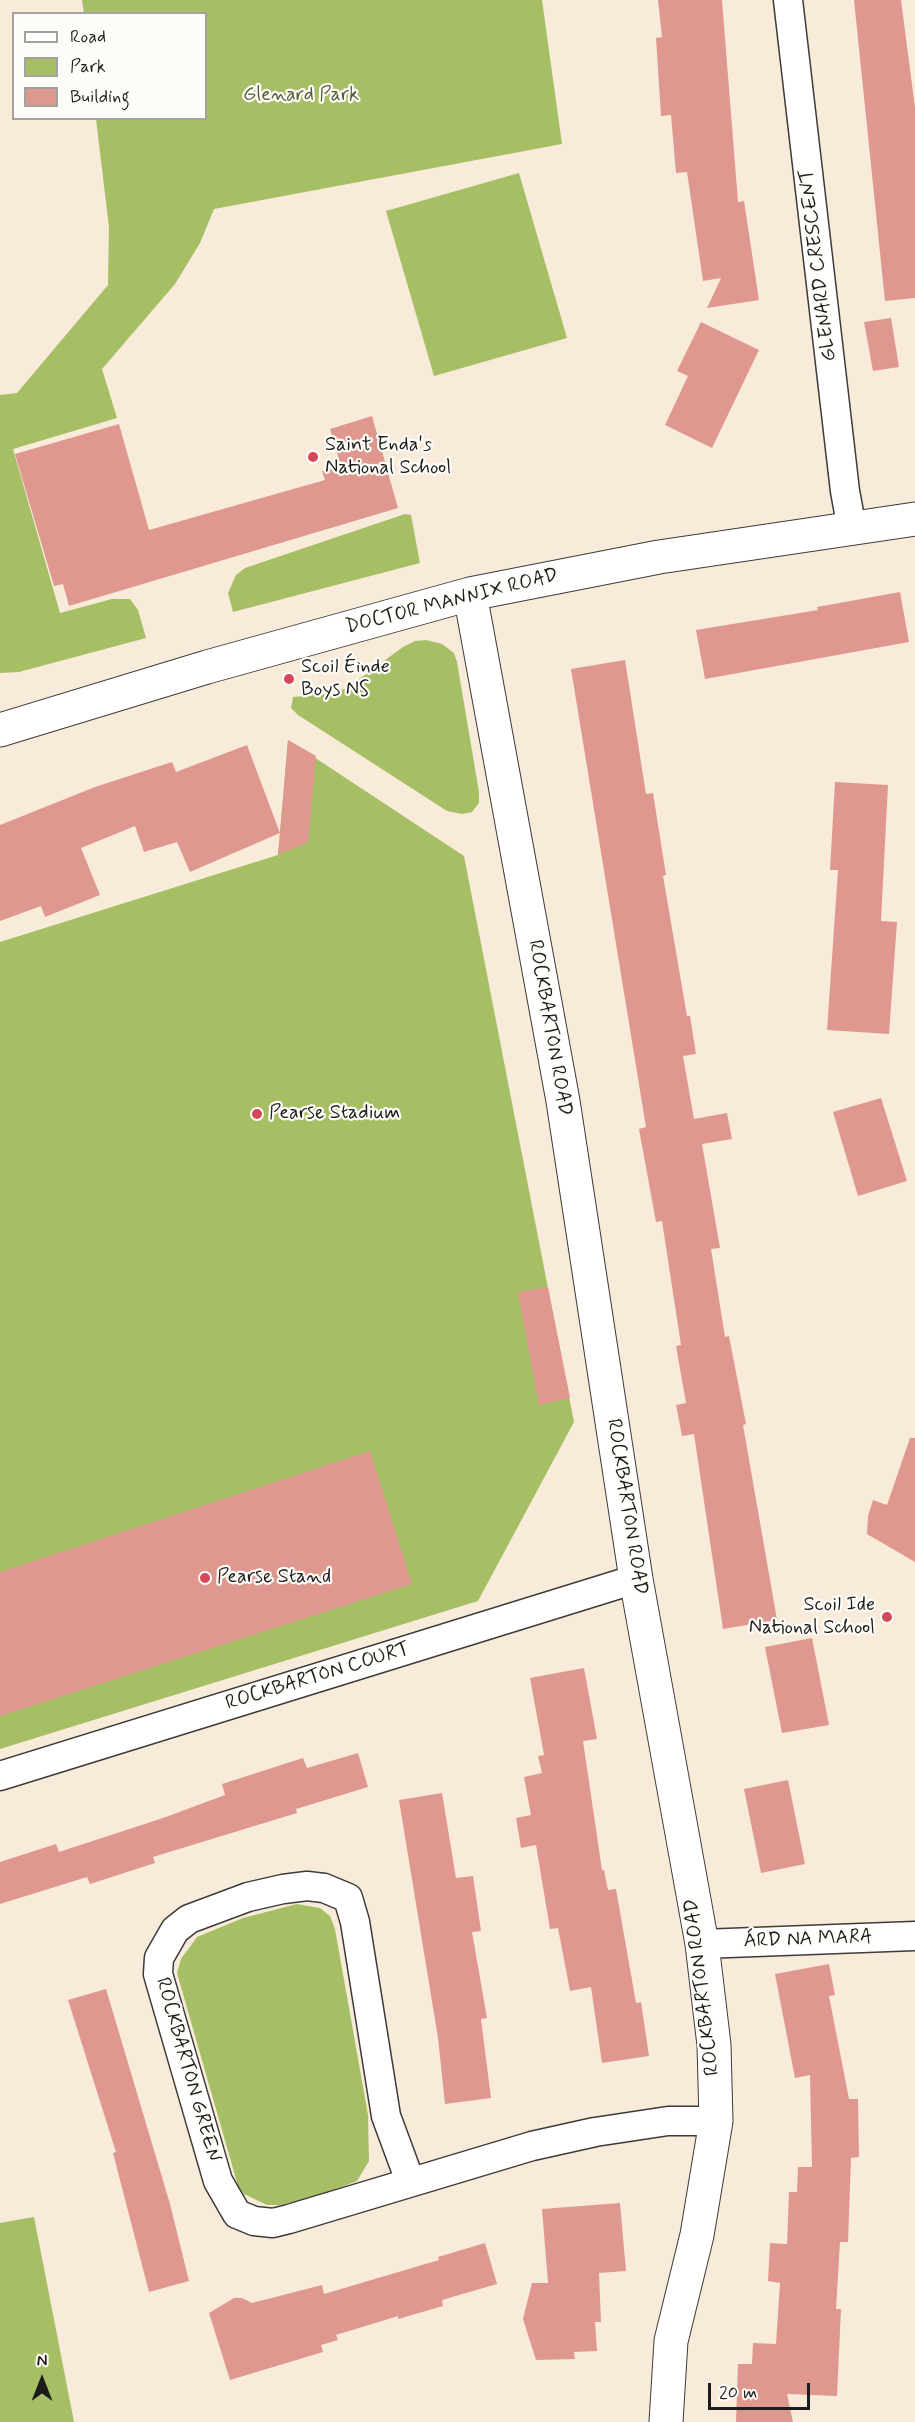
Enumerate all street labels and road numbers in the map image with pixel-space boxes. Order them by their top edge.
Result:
street label: GLENARD CRESCENT [795,167,843,363]
street label: DOCTOR MANNIX ROAD [343,564,561,640]
street label: ROCKBARTON ROAD [522,938,576,1118]
street label: ROCKBARTON ROAD [600,1417,652,1597]
street label: ROCKBARTON COURT [223,1638,413,1716]
street label: ROCKBARTON ROAD [680,1897,726,2077]
street label: ÁRD NA MARA [743,1926,873,1954]
street label: ROCKBARTON GREEN [149,1975,225,2165]

